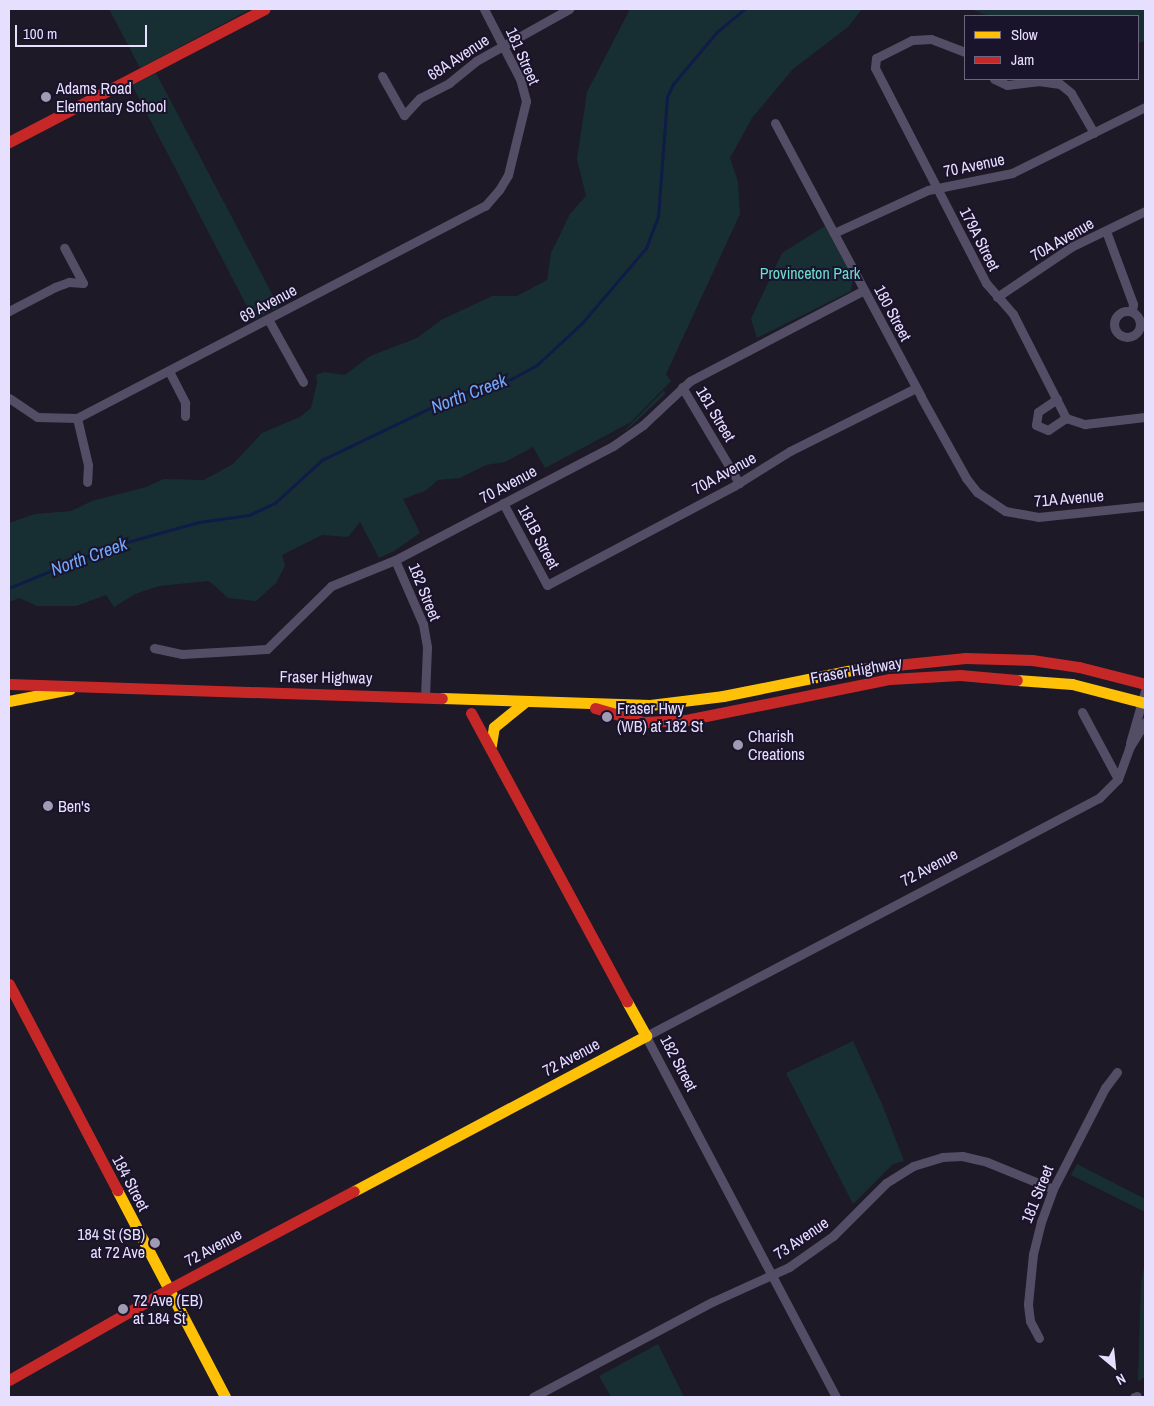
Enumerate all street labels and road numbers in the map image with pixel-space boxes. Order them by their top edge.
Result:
street label: 181 Street [502,24,544,88]
street label: 68A Avenue [423,30,493,84]
street label: 70 Avenue [941,149,1007,181]
street label: 179A Street [956,204,1004,274]
street label: 70A Avenue [1026,213,1098,265]
street label: 69 Avenue [236,280,300,326]
street label: 180 Street [870,282,916,344]
street label: 181 Street [692,383,740,445]
street label: 70A Avenue [688,447,760,499]
street label: 70 Avenue [476,461,540,507]
street label: 71A Avenue [1033,485,1105,511]
street label: 181B Street [514,502,564,572]
street label: 182 Street [405,560,445,624]
street label: Fraser Highway [809,653,903,687]
street label: Fraser Highway [280,667,372,687]
street label: 72 Avenue [897,844,961,890]
street label: 182 Street [656,1032,702,1094]
street label: 72 Avenue [539,1034,603,1080]
street label: 184 Street [108,1152,154,1214]
street label: 181 Street [1017,1162,1057,1226]
street label: 73 Avenue [770,1213,832,1263]
street label: 72 Avenue [181,1224,245,1270]

